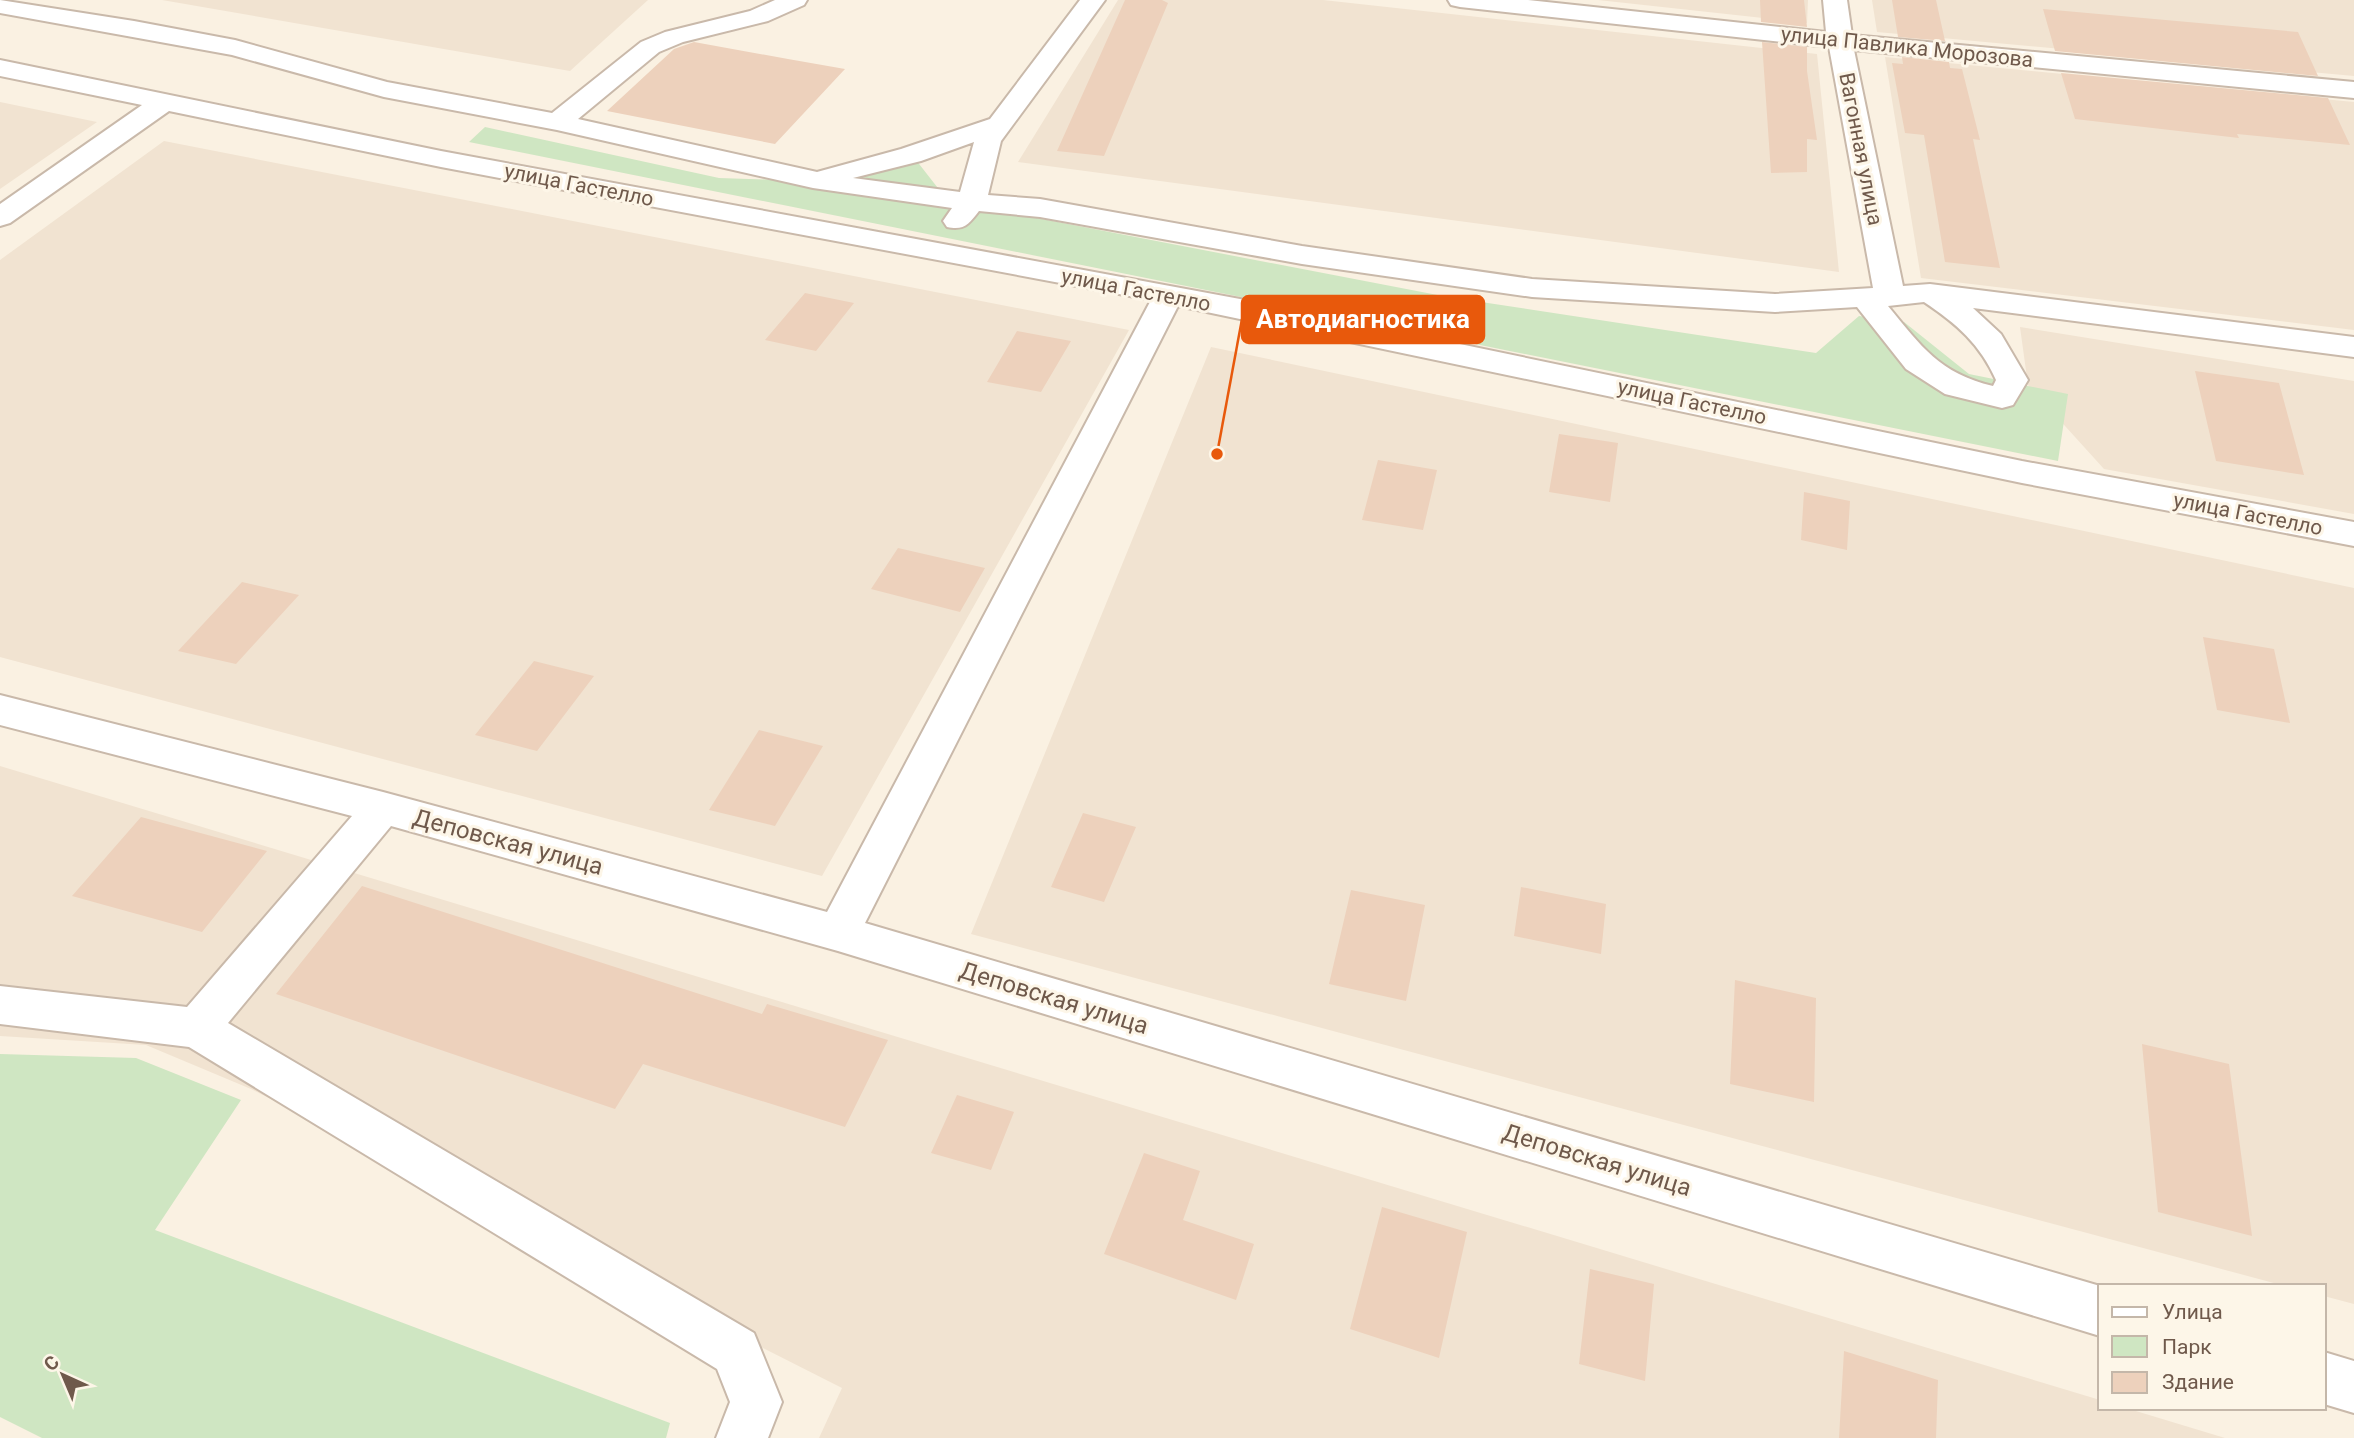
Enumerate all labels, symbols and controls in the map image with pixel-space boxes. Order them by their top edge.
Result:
street label: улица Павлика Морозова [1780,22,2034,72]
street label: Вагонная улица [1834,71,1888,227]
street label: улица Гастелло [502,159,656,211]
street label: улица Гастелло [1059,264,1213,316]
callout: Автодиагностика [1242,296,1484,343]
text: Автодиагностика [1256,304,1470,334]
street label: улица Гастелло [1615,375,1769,429]
street label: улица Гастелло [2171,488,2325,540]
street label: Деповская улица [410,803,606,881]
street label: Деповская улица [956,956,1152,1040]
street label: Деповская улица [1499,1118,1695,1202]
legend [2098,1284,2326,1410]
text: Улица [2162,1300,2223,1324]
text: Парк [2162,1335,2212,1359]
north arrow [28,1340,98,1410]
text: С [39,1351,64,1376]
text: Здание [2162,1370,2234,1394]

